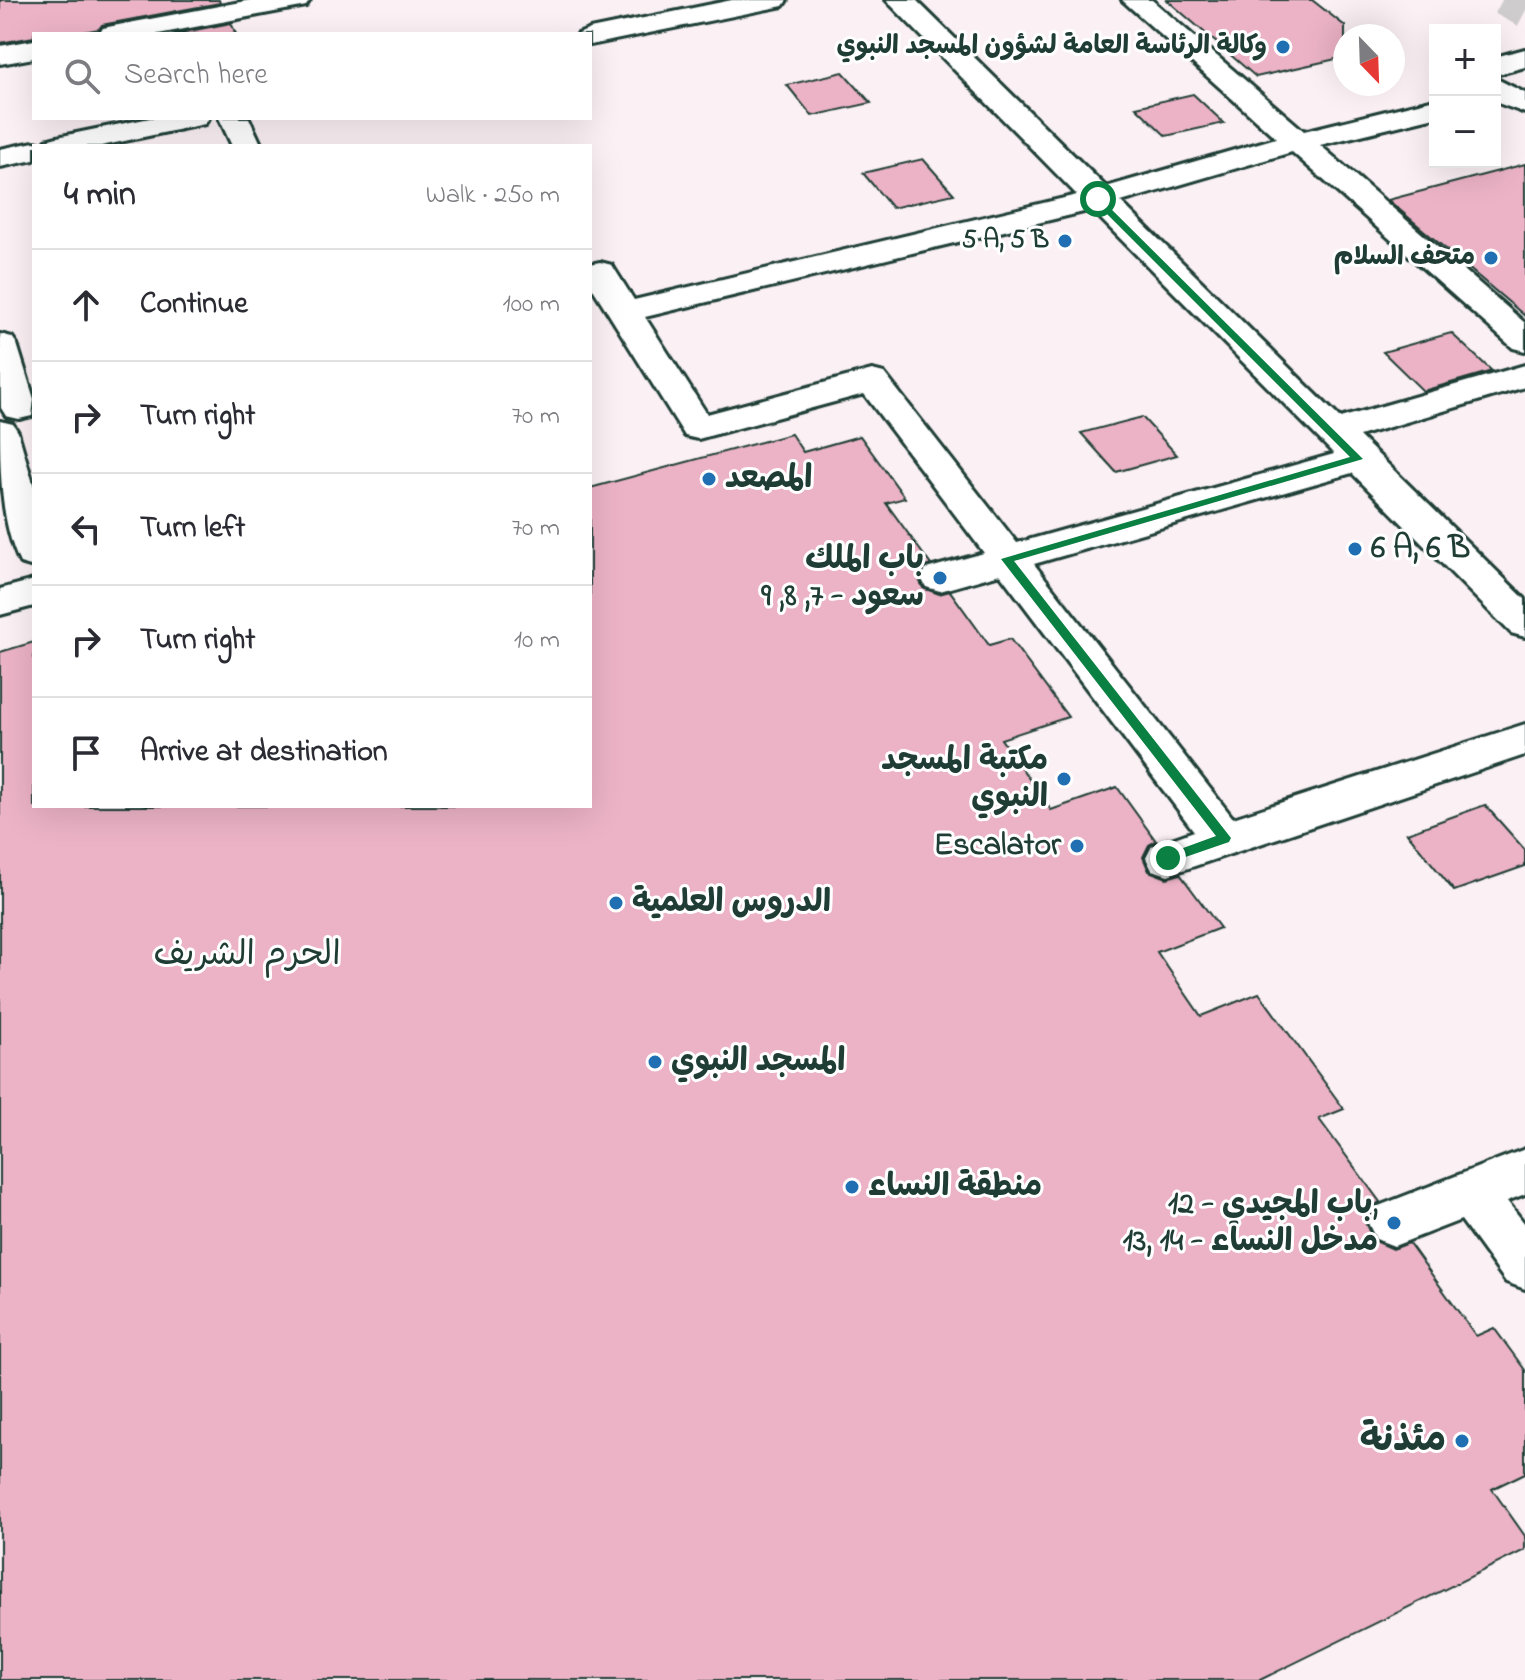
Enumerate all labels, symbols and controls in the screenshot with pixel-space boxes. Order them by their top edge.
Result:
north arrow [1333,24,1405,96]
map controls [1429,24,1501,168]
button: + [1429,24,1501,96]
place label: وكالة الرئاسة العامة لشؤون المسجد النبوي [836,28,1267,66]
search box [32,32,592,120]
marker: وكالة الرئاسة العامة لشؤون المسجد النبوي [1274,38,1292,56]
icon: search [60,54,104,98]
text: Search here [124,54,268,98]
button: − [1429,96,1501,168]
text: 4 min [64,171,136,221]
text: Walk · 250 m [426,177,560,215]
route start [1080,181,1116,217]
place label: 5 A, 5 B [962,222,1049,260]
marker: 5 A, 5 B [1056,232,1074,250]
place label: متحف السلام [1334,239,1475,277]
marker: متحف السلام [1482,249,1500,267]
icon: ahead [64,283,108,327]
text: Continue [140,283,248,327]
text: 100 m [503,286,560,324]
icon: right [64,395,108,439]
text: Turn right [140,395,255,439]
text: 70 m [511,398,560,436]
place label: المصعد [725,456,812,503]
marker: المصعد [700,470,718,488]
icon: left [64,507,108,551]
text: Turn left [140,507,245,551]
text: 70 m [511,510,560,548]
place label: 6 A, 6 B [1371,526,1470,573]
place label: باب الملك سعود - 7, 8, 9 [760,537,924,621]
marker: 6 A, 6 B [1346,540,1364,558]
marker: باب الملك سعود - 7, 8, 9 [931,569,949,587]
icon: right [64,619,108,663]
text: Turn right [140,619,255,663]
text: 10 m [514,622,560,660]
icon: arrive [64,731,108,775]
text: Arrive at destination [140,731,388,775]
place label: مكتبة المسجد النبوي [881,738,1048,822]
marker: مكتبة المسجد النبوي [1055,770,1073,788]
place label: Escalator [934,823,1062,870]
marker: Escalator [1068,837,1086,855]
route end [1150,840,1186,876]
place label: الدروس العلمية [632,880,831,927]
marker: الدروس العلمية [607,894,625,912]
district label: الحرم الشريف [153,931,341,981]
place label: المسجد النبوي [671,1039,845,1086]
marker: المسجد النبوي [646,1053,664,1071]
place label: منطقة النساء [868,1164,1042,1211]
marker: منطقة النساء [843,1178,861,1196]
place label: باب المجيدي - 12, 13, 14 - مدخل النساء [1123,1182,1378,1266]
marker: باب المجيدي - 12, 13, 14 - مدخل النساء [1385,1214,1403,1232]
place label: مئذنة [1360,1413,1446,1469]
marker: مئذنة [1453,1432,1471,1450]

